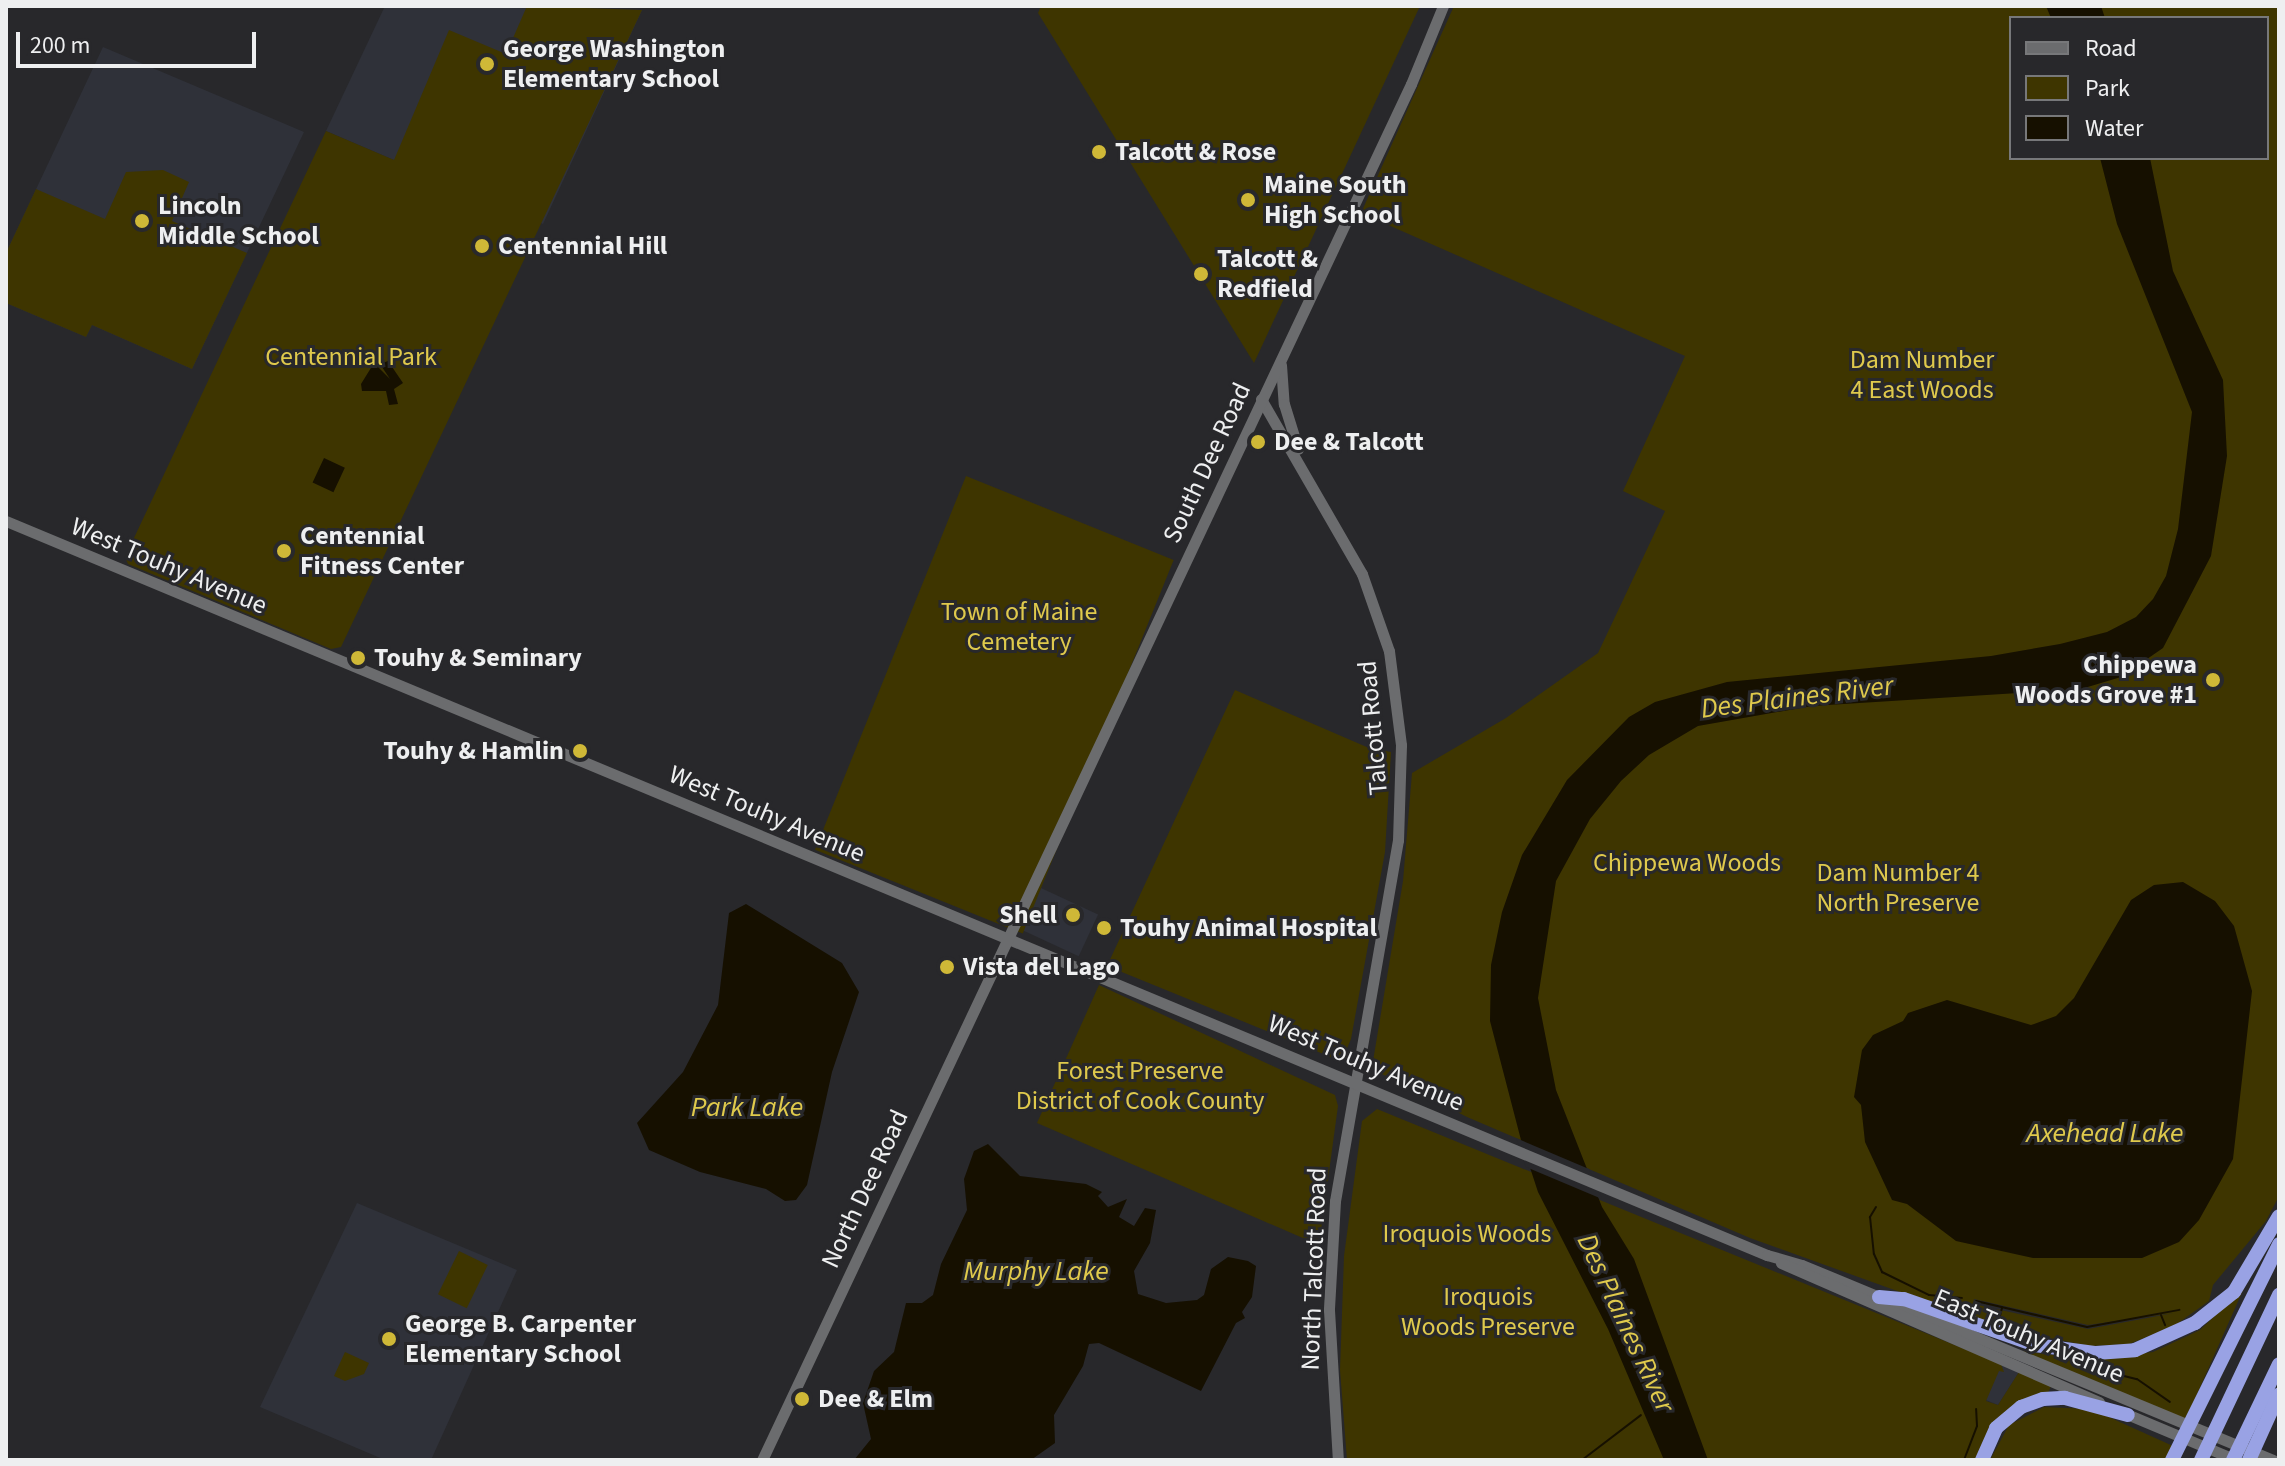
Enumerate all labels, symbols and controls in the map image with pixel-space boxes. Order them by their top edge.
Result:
scale bar [20,16,260,66]
legend [2009,16,2269,160]
text: 200 m [30,28,90,63]
text: Road [2085,31,2137,66]
place label: George Washington Elementary School [503,33,725,94]
marker: George Washington Elementary School [478,55,496,73]
text: Park [2085,71,2130,106]
text: Water [2085,111,2143,146]
place label: Talcott & Rose [1115,136,1276,168]
marker: Talcott & Rose [1090,143,1108,161]
place label: Maine South High School [1264,169,1407,230]
place label: Lincoln Middle School [158,190,319,252]
marker: Maine South High School [1239,191,1257,209]
marker: Lincoln Middle School [133,212,151,230]
place label: Centennial Hill [498,230,667,262]
marker: Centennial Hill [473,237,491,255]
place label: Talcott & Redfield [1217,243,1318,304]
marker: Talcott & Redfield [1192,265,1210,283]
park label: Centennial Park [265,341,437,373]
park label: Dam Number 4 East Woods [1850,344,1994,406]
street label: South Dee Road [1156,378,1258,548]
place label: Dee & Talcott [1274,426,1424,458]
marker: Dee & Talcott [1249,433,1267,451]
street label: West Touhy Avenue [66,511,272,621]
place label: Centennial Fitness Center [300,520,464,582]
marker: Centennial Fitness Center [275,542,293,560]
park label: Town of Maine Cemetery [941,596,1097,658]
place label: Touhy & Seminary [374,642,582,674]
marker: Touhy & Seminary [349,649,367,667]
place label: Chippewa Woods Grove #1 [2015,649,2197,710]
street label: Talcott Road [1352,660,1394,796]
water label: Des Plaines River [1699,669,1895,725]
marker: Chippewa Woods Grove #1 [2204,671,2222,689]
place label: Touhy & Hamlin [383,735,564,767]
marker: Touhy & Hamlin [571,742,589,760]
street label: West Touhy Avenue [664,759,870,869]
park label: Chippewa Woods [1593,847,1781,879]
park label: Dam Number 4 North Preserve [1817,857,1979,918]
place label: Shell [999,899,1057,931]
marker: Shell [1064,906,1082,924]
place label: Touhy Animal Hospital [1120,912,1377,944]
marker: Touhy Animal Hospital [1095,919,1113,937]
place label: Vista del Lago [963,951,1120,983]
marker: Vista del Lago [938,958,956,976]
street label: West Touhy Avenue [1263,1008,1469,1118]
park label: Forest Preserve District of Cook County [1016,1055,1264,1116]
water label: Park Lake [691,1090,803,1124]
street label: North Dee Road [815,1105,915,1273]
water label: Axehead Lake [2027,1116,2183,1150]
street label: North Talcott Road [1295,1167,1333,1371]
park label: Iroquois Woods [1383,1218,1551,1250]
water label: Des Plaines River [1570,1228,1682,1418]
water label: Murphy Lake [963,1254,1109,1288]
park label: Iroquois Woods Preserve [1401,1281,1575,1342]
street label: East Touhy Avenue [1929,1282,2129,1390]
place label: George B. Carpenter Elementary School [405,1308,636,1370]
marker: George B. Carpenter Elementary School [380,1330,398,1348]
place label: Dee & Elm [818,1383,933,1415]
marker: Dee & Elm [793,1390,811,1408]

